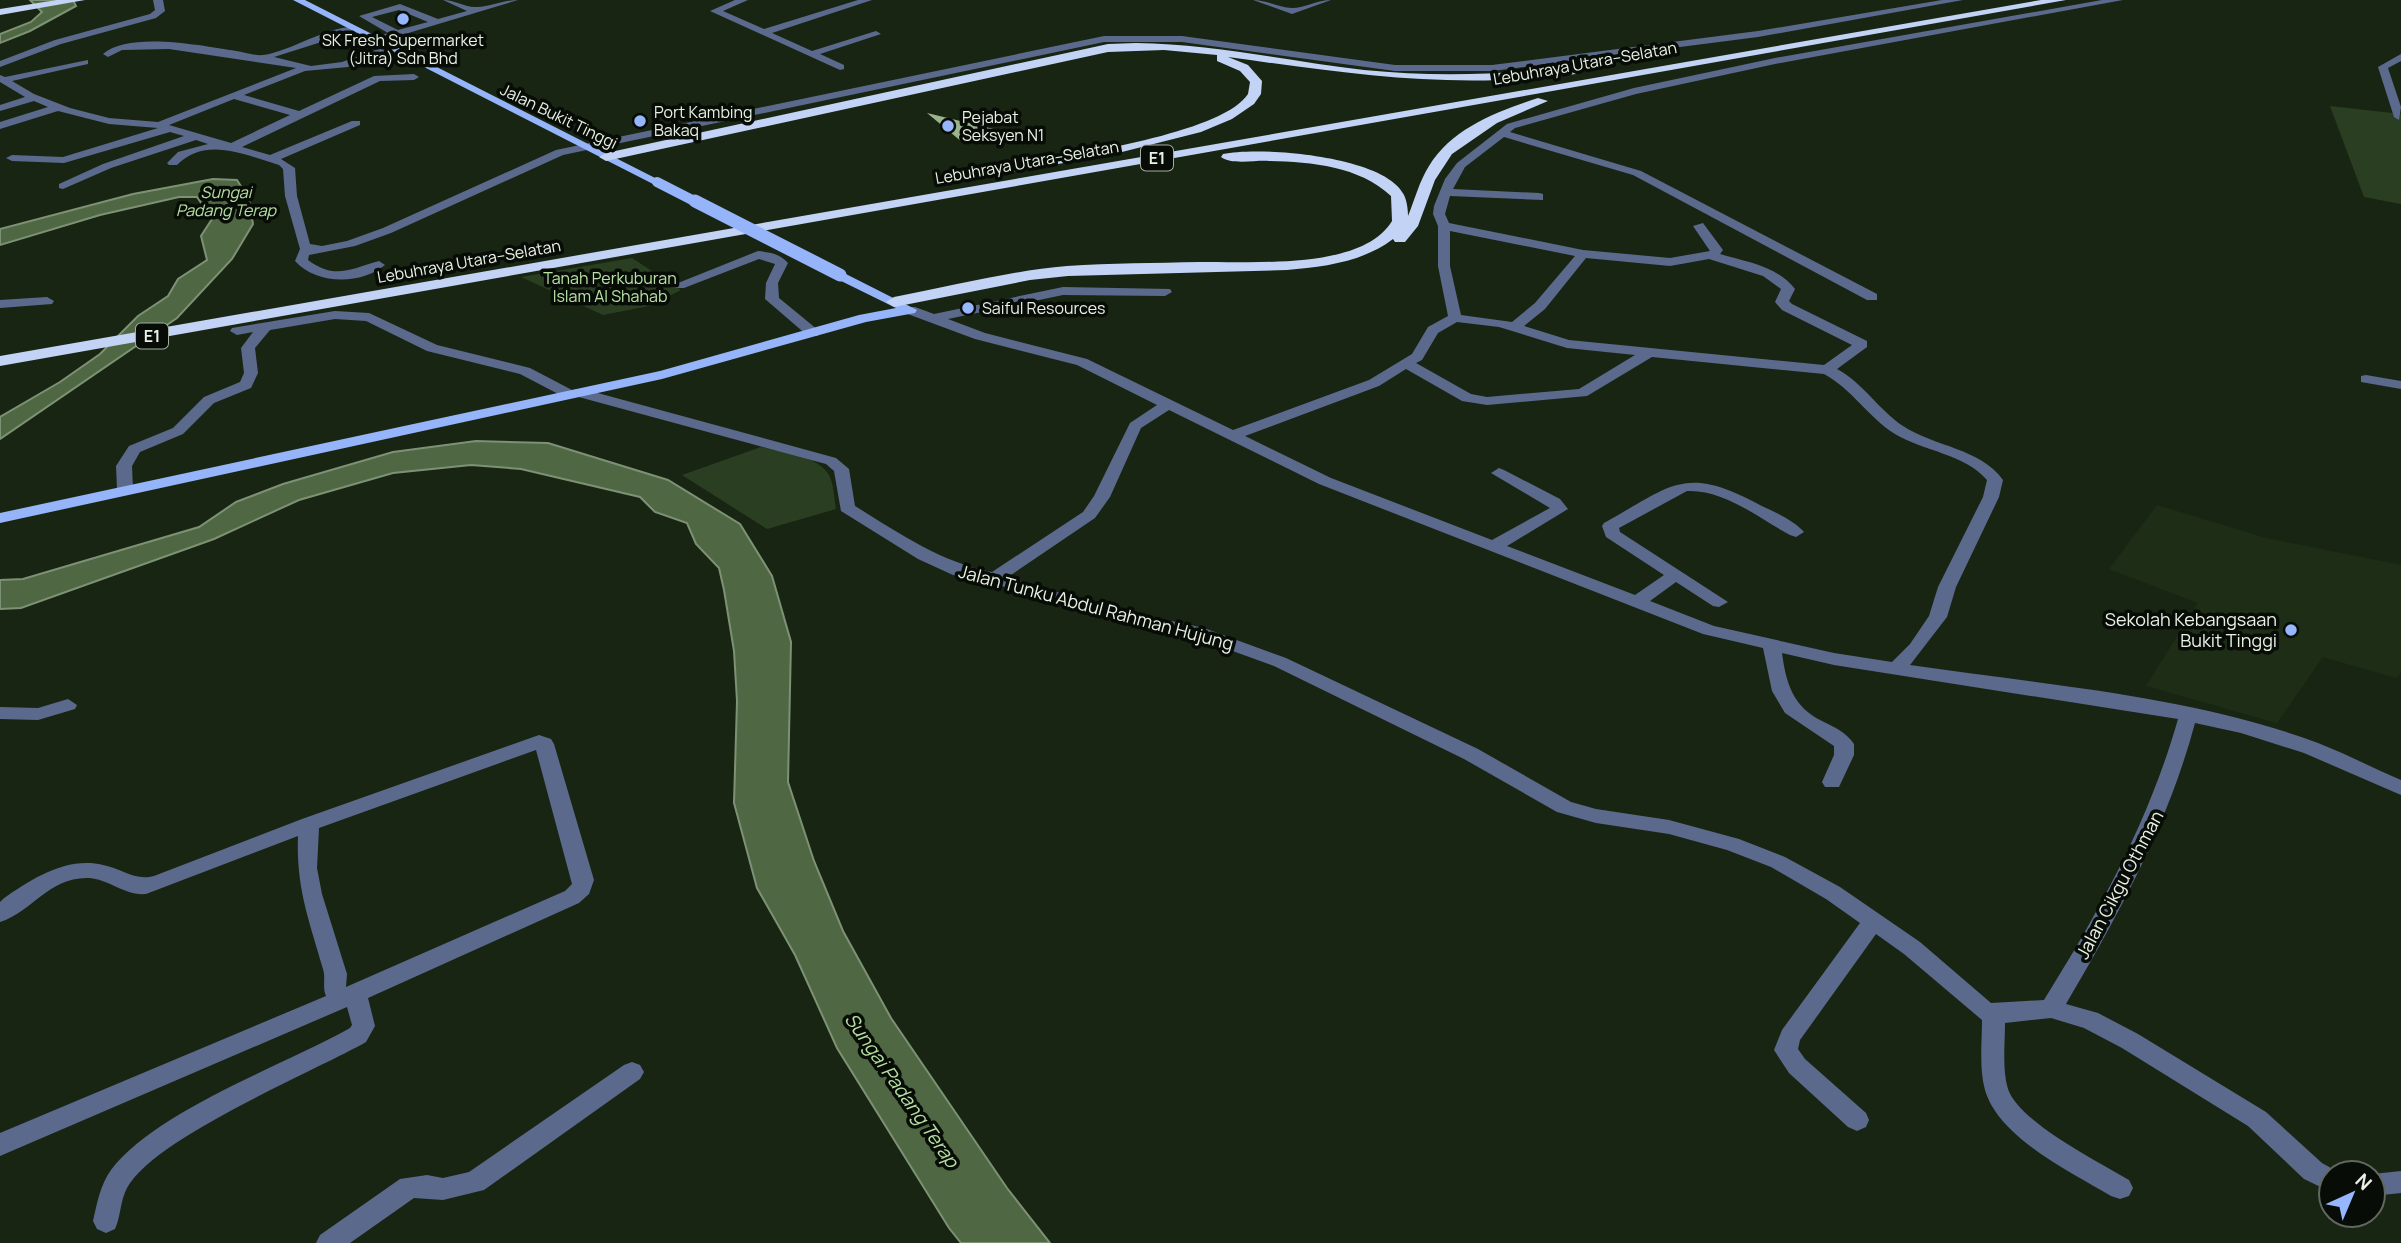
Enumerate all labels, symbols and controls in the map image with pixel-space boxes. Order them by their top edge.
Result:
marker: SK Fresh Supermarket (Jitra) Sdn Bhd [395,11,411,27]
place label: SK Fresh Supermarket (Jitra) Sdn Bhd [322,29,484,69]
street label: Lebuhraya Utara–Selatan [1491,36,1679,90]
street label: Jalan Bukit Tinggi [497,78,621,154]
place label: Port Kambing Bakaq [654,101,753,141]
place label: Pejabat Seksyen N1 [962,106,1044,146]
marker: Port Kambing Bakaq [632,113,648,129]
marker: Pejabat Seksyen N1 [940,118,956,134]
street label: Lebuhraya Utara–Selatan [933,135,1121,189]
road number: E1 [1141,146,1173,170]
water label: Sungai Padang Terap [176,181,278,221]
street label: Lebuhraya Utara–Selatan [375,234,563,288]
park label: Tanah Perkuburan Islam Al Shahab [543,267,677,307]
place label: Saiful Resources [982,297,1105,319]
marker: Saiful Resources [960,300,976,316]
road number: E1 [136,324,168,348]
street label: Jalan Tunku Abdul Rahman Hujung [956,559,1236,655]
place label: Sekolah Kebangsaan Bukit Tinggi [2105,607,2277,652]
marker: Sekolah Kebangsaan Bukit Tinggi [2283,622,2299,638]
street label: Jalan Cikgu Othman [2070,806,2168,963]
water label: Sungai Padang Terap [839,1007,966,1174]
north arrow [2317,1159,2387,1229]
text: N [2350,1168,2378,1196]

